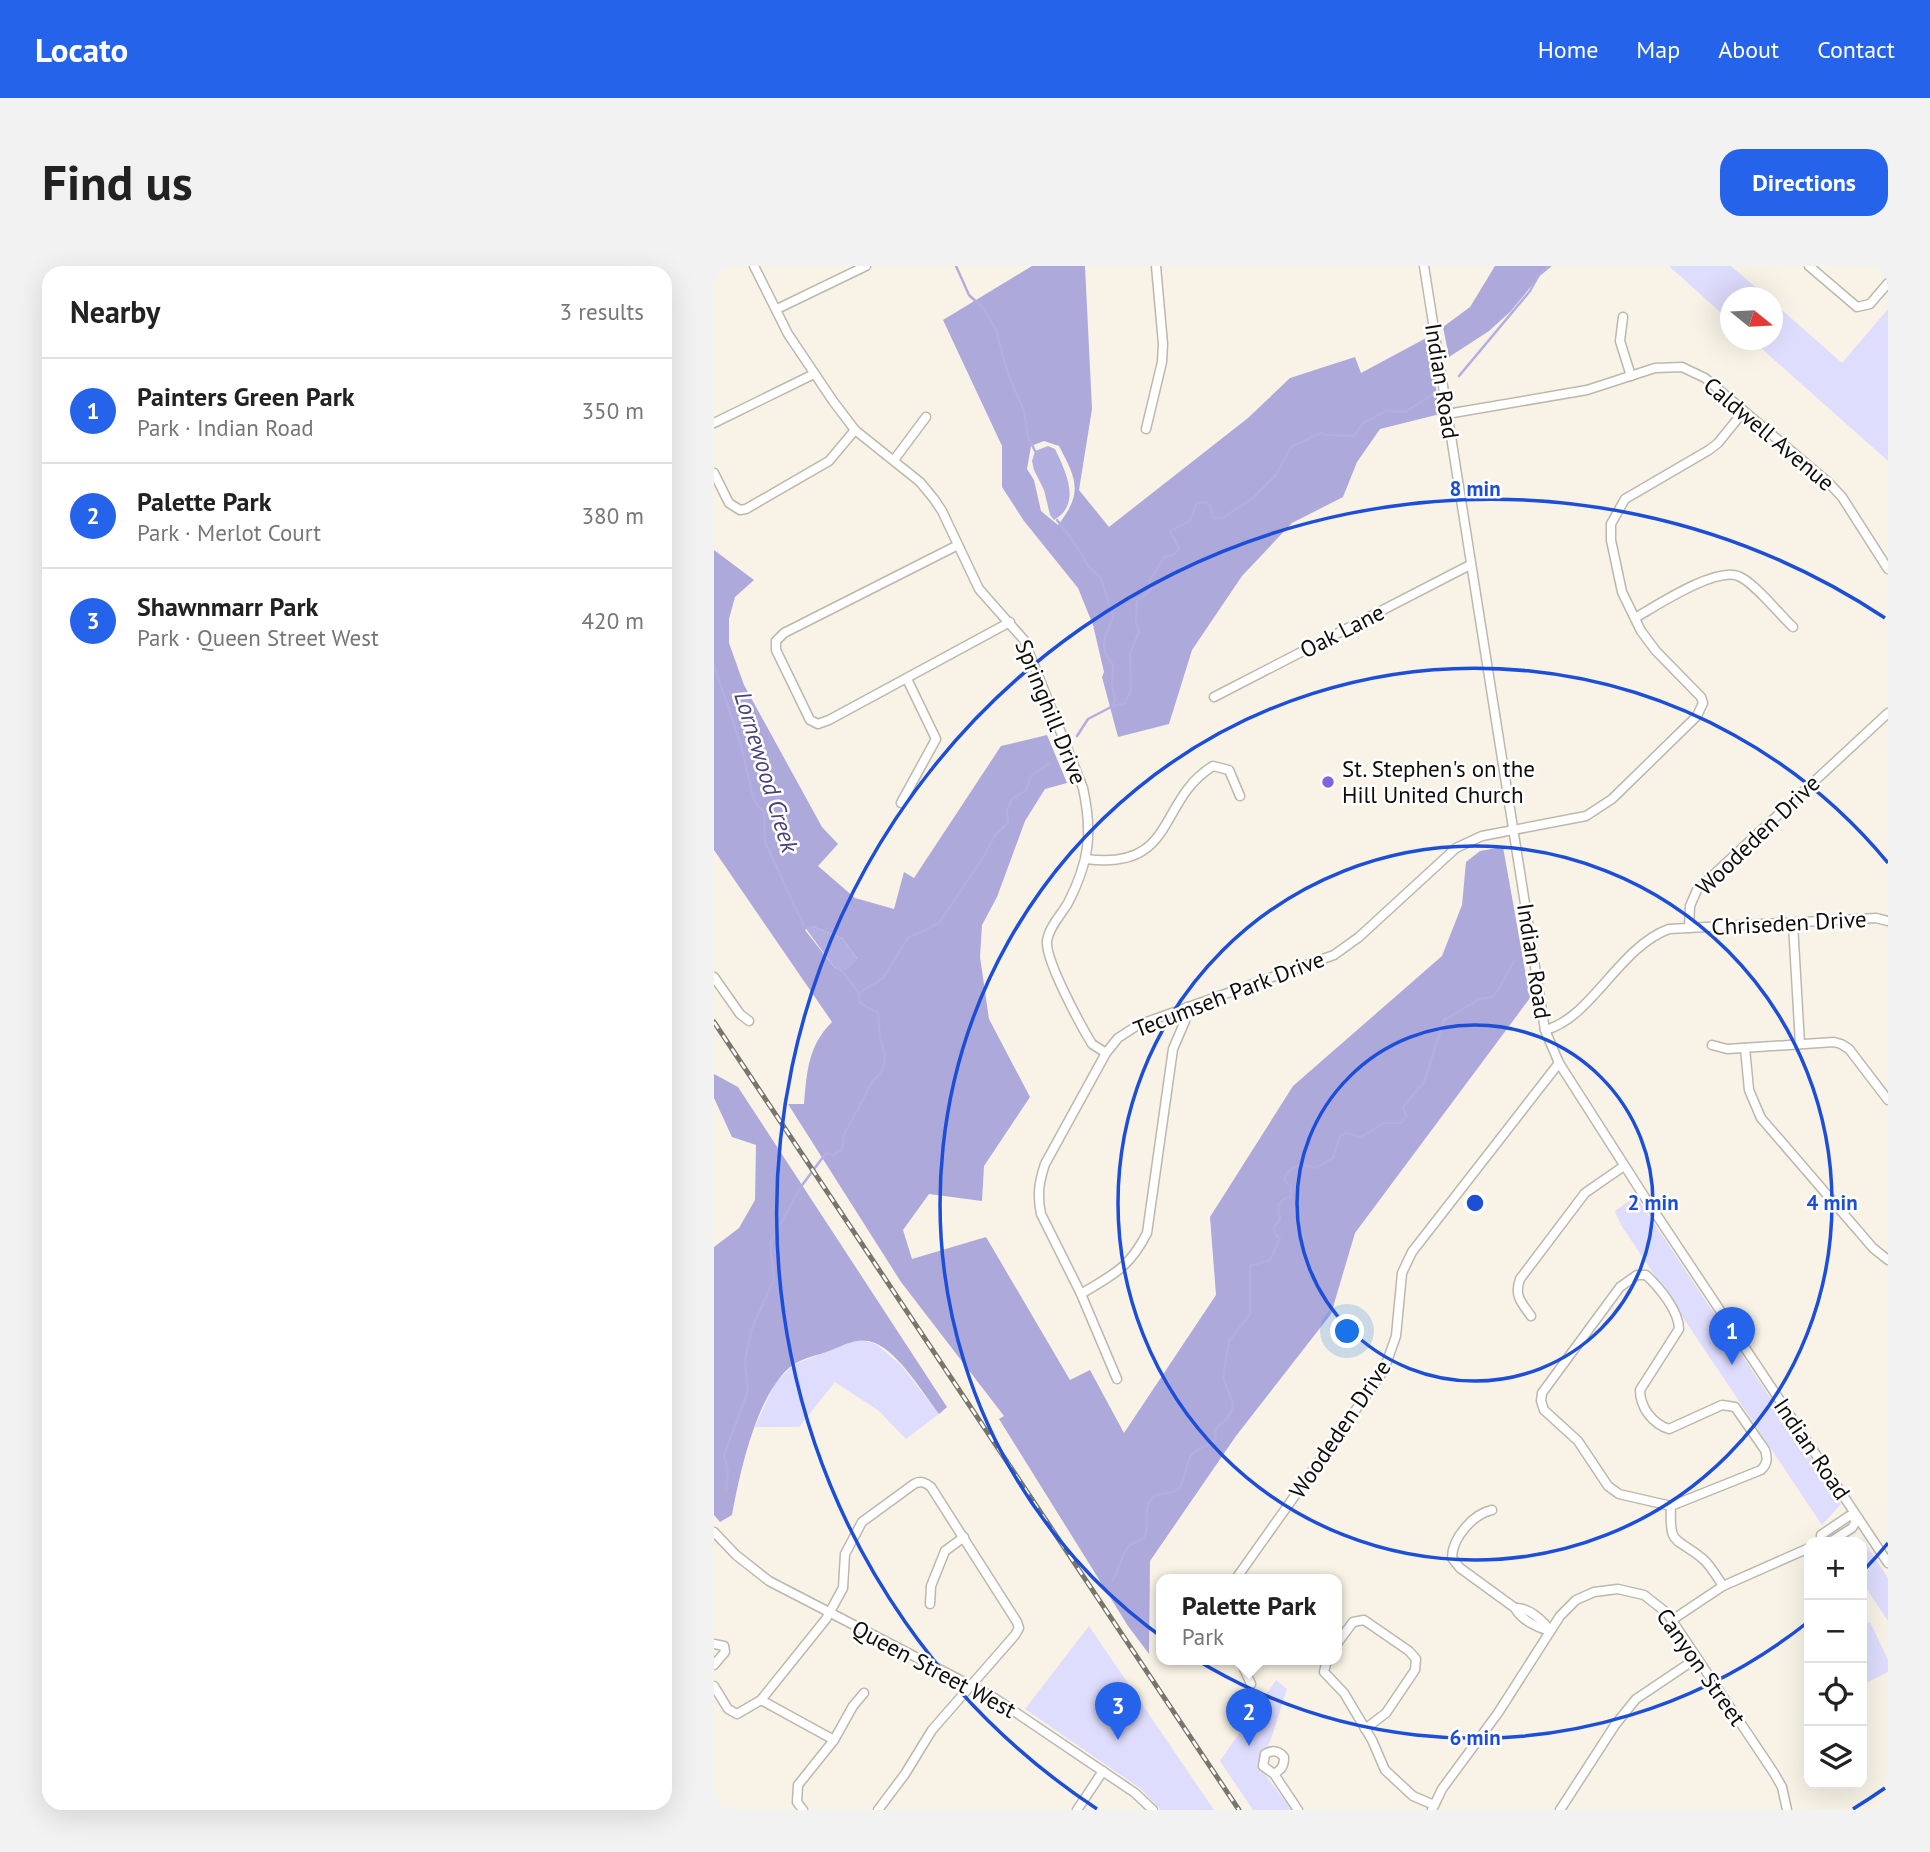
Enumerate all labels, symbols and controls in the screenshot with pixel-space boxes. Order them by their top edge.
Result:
text: Locato [35,28,128,71]
text: Home [1538,34,1598,65]
text: Map [1636,34,1680,65]
text: About [1718,34,1779,65]
text: Contact [1817,34,1895,65]
button: Directions [1720,149,1888,216]
text: Find us [42,150,193,214]
north arrow [1720,287,1783,350]
text: Nearby [70,292,160,331]
text: 3 results [560,297,644,326]
street label: Indian Road [1419,321,1466,441]
street label: Caldwell Avenue [1698,370,1841,497]
text: Painters Green Park [137,380,355,413]
text: 1 [86,396,100,425]
text: 350 m [582,396,644,425]
text: Park · Indian Road [137,413,314,442]
text: 8 min [1449,475,1501,502]
text: Palette Park [137,485,271,518]
text: 2 [86,501,100,530]
text: 380 m [582,501,644,530]
text: Park · Merlot Court [137,518,321,547]
text: Shawnmarr Park [137,590,318,623]
street label: Oak Lane [1295,597,1389,664]
text: 3 [86,606,100,635]
text: 420 m [582,606,644,635]
text: Park · Queen Street West [137,623,379,652]
street label: Springhill Drive [1009,635,1094,788]
water label: Lornewood Creek [727,688,806,857]
place label: St. Stephen's on the Hill United Church [1342,754,1535,809]
street label: Woodeden Drive [1690,768,1826,901]
marker: St. Stephen's on the Hill United Church [1320,774,1336,790]
street label: Indian Road [1511,901,1558,1021]
street label: Chriseden Drive [1711,904,1867,941]
street label: Tecumseh Park Drive [1129,944,1328,1043]
text: 2 min [1627,1189,1679,1216]
text: 4 min [1806,1189,1858,1216]
centre of rings [1463,1191,1487,1215]
pin: 1 [1709,1307,1755,1365]
your location [1330,1314,1364,1348]
street label: Woodeden Drive [1283,1354,1397,1504]
street label: Indian Road [1768,1392,1857,1505]
map controls [1804,1537,1867,1789]
button: + [1804,1537,1867,1600]
popup [1156,1574,1342,1665]
text: Palette Park [1182,1589,1316,1622]
button: − [1804,1600,1867,1663]
street label: Canyon Street [1650,1602,1753,1731]
street label: Queen Street West [847,1613,1021,1724]
text: Park [1182,1622,1224,1651]
button: locate [1804,1663,1867,1726]
pin: 3 [1095,1682,1141,1740]
pin: 2 [1226,1688,1272,1746]
text: 6 min [1449,1724,1501,1751]
button: layers [1804,1726,1867,1789]

